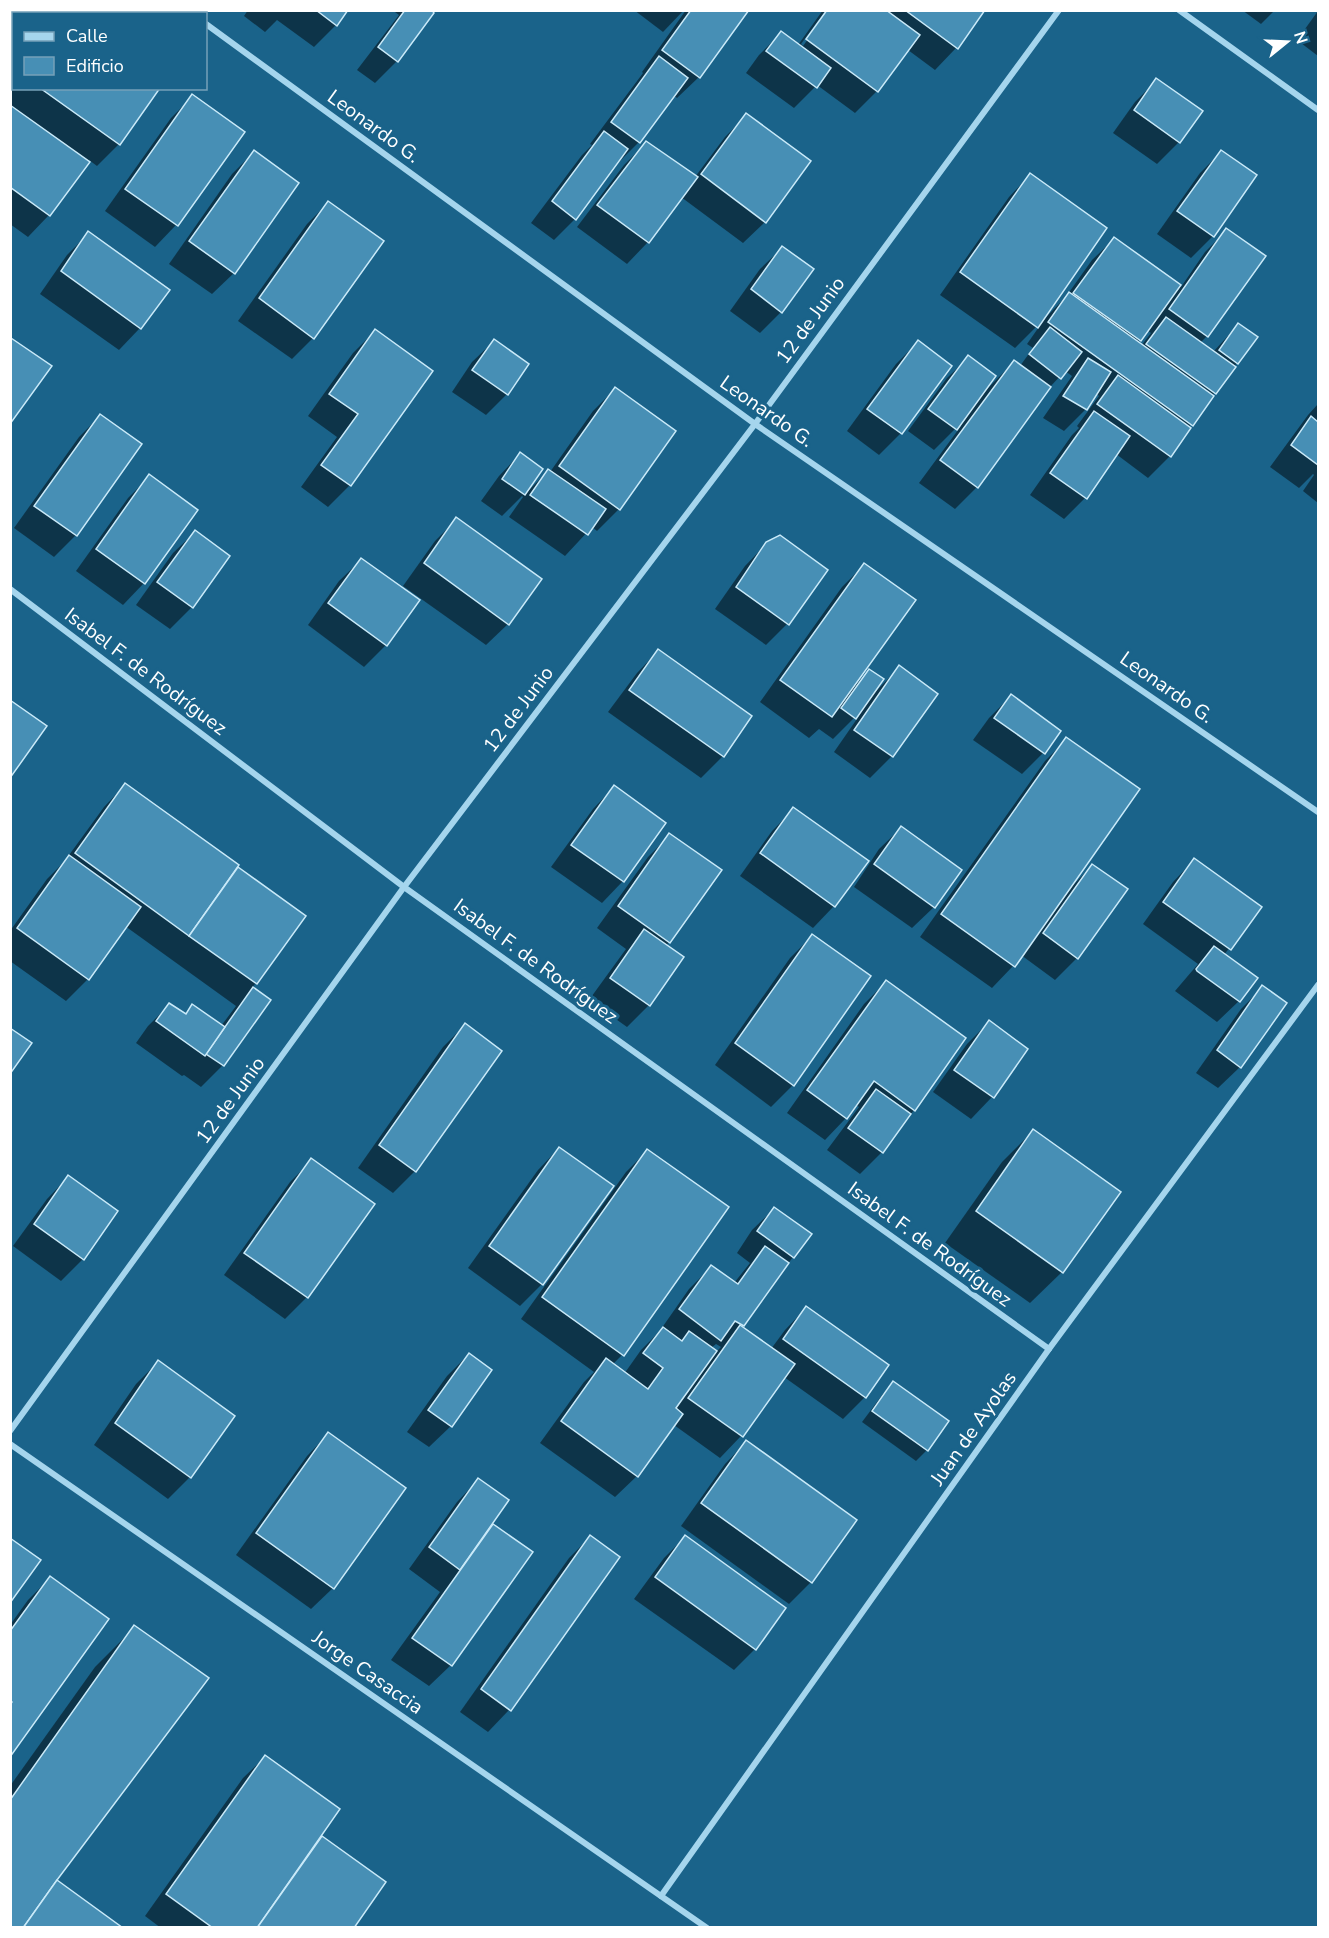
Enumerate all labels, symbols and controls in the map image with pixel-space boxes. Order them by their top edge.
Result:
legend [12,12,207,90]
north arrow [1257,12,1317,72]
text: Calle [66,24,108,48]
text: N [1288,29,1313,47]
text: Edificio [66,54,124,78]
street label: Leonardo G. [322,84,426,169]
street label: 12 de Junio [770,271,851,369]
street label: Leonardo G. [715,369,819,454]
street label: Isabel F. de Rodríguez [59,601,232,741]
street label: Leonardo G. [1115,645,1219,730]
street label: 12 de Junio [477,661,560,758]
street label: Isabel F. de Rodríguez [448,893,623,1030]
street label: 12 de Junio [190,1051,271,1149]
street label: Isabel F. de Rodríguez [842,1176,1017,1313]
street label: Juan de Ayolas [923,1366,1023,1492]
street label: Jorge Casaccia [306,1624,429,1721]

